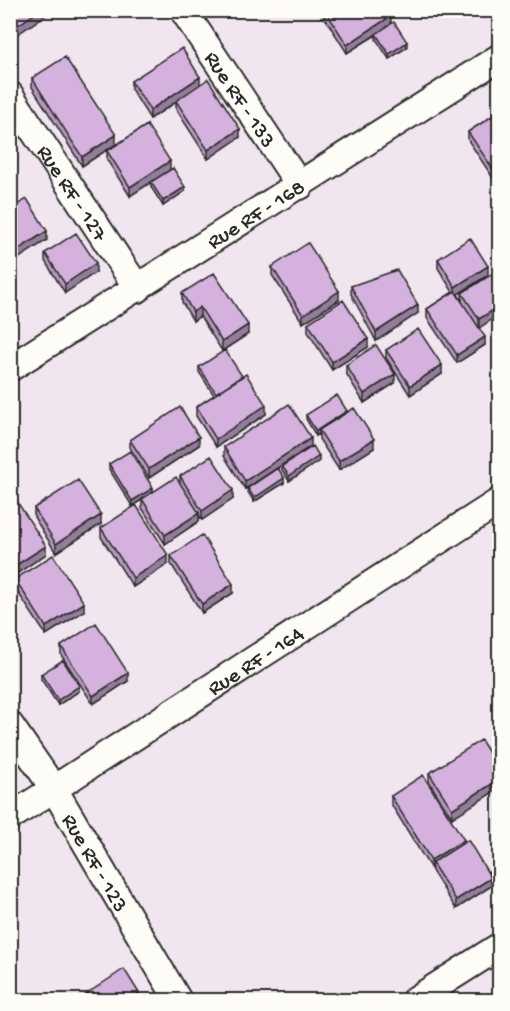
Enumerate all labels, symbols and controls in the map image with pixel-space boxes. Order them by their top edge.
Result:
street label: Rue RF - 133 [197,47,280,154]
street label: Rue RF - 127 [29,141,112,247]
street label: Rue RF - 168 [203,175,311,257]
street label: Rue RF - 164 [204,622,310,703]
street label: Rue RF - 123 [54,810,132,918]

